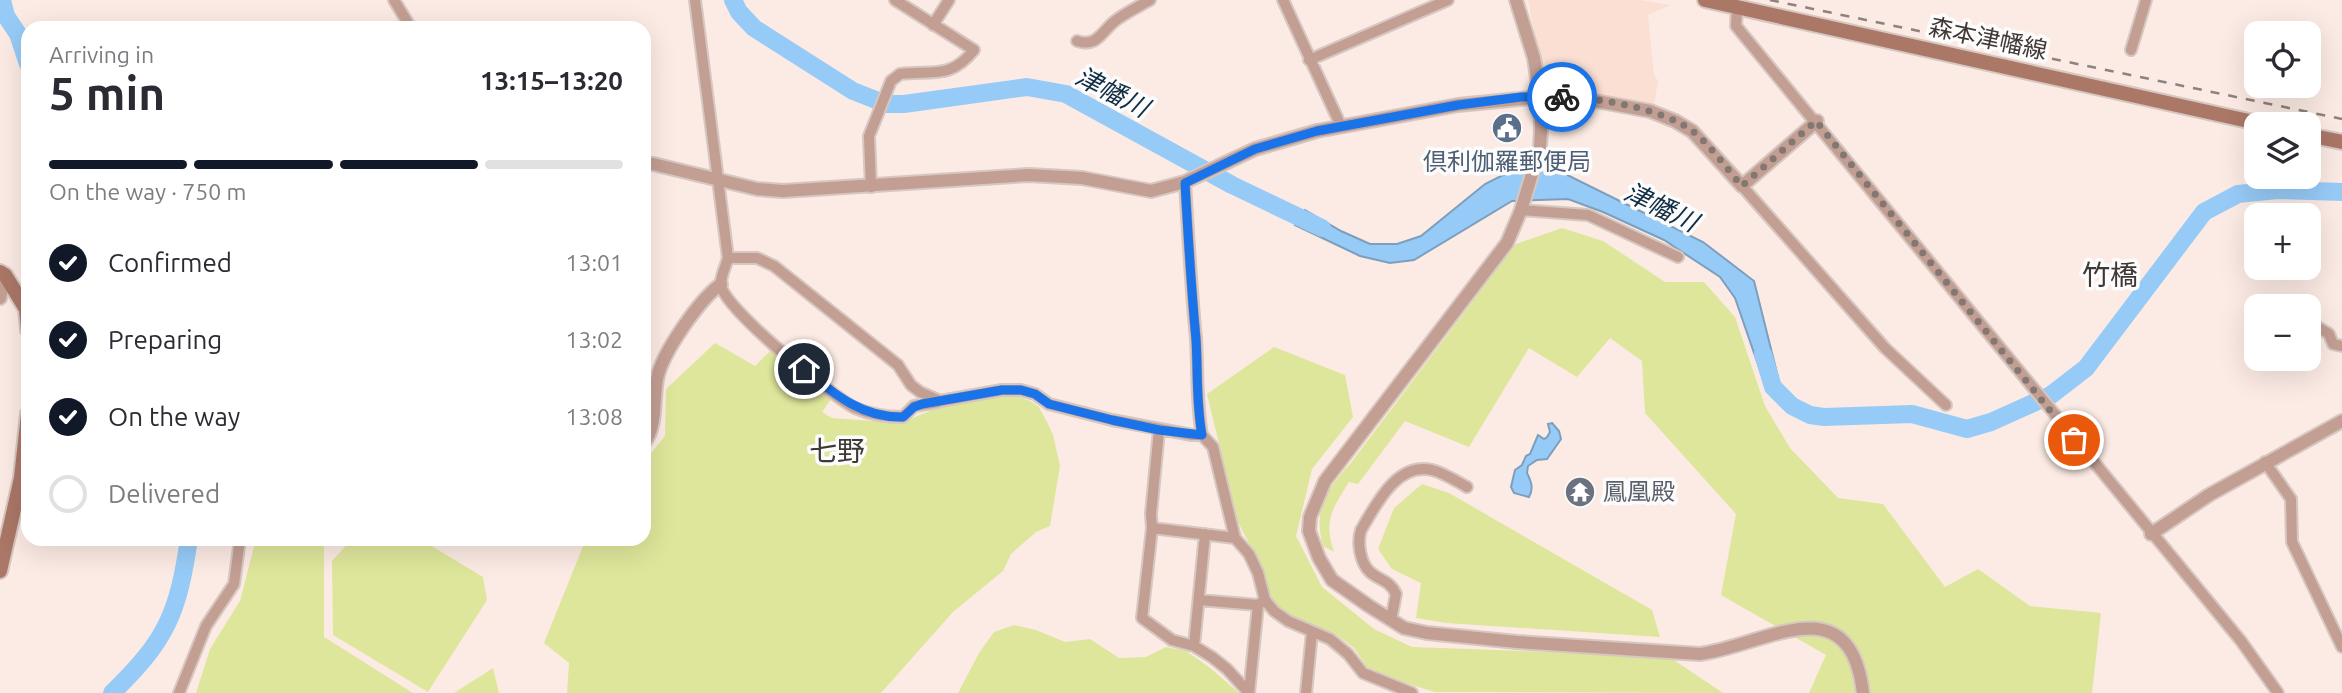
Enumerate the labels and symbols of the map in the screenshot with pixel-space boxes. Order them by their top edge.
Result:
street label: 森本津幡線 [1927,13,2050,64]
water label: 津幡川 [1071,61,1156,124]
courier [1527,62,1597,132]
public building icon: 倶利伽羅郵便局 [1490,111,1524,145]
place label: 倶利伽羅郵便局 [1423,148,1591,175]
water label: 津幡川 [1620,176,1705,238]
district label: 竹橋 [2082,259,2138,290]
pin [774,339,834,399]
pin [2044,410,2104,470]
district label: 七野 [809,435,865,466]
temple icon: 鳳凰殿 [1563,475,1597,509]
place label: 鳳凰殿 [1603,478,1675,505]

